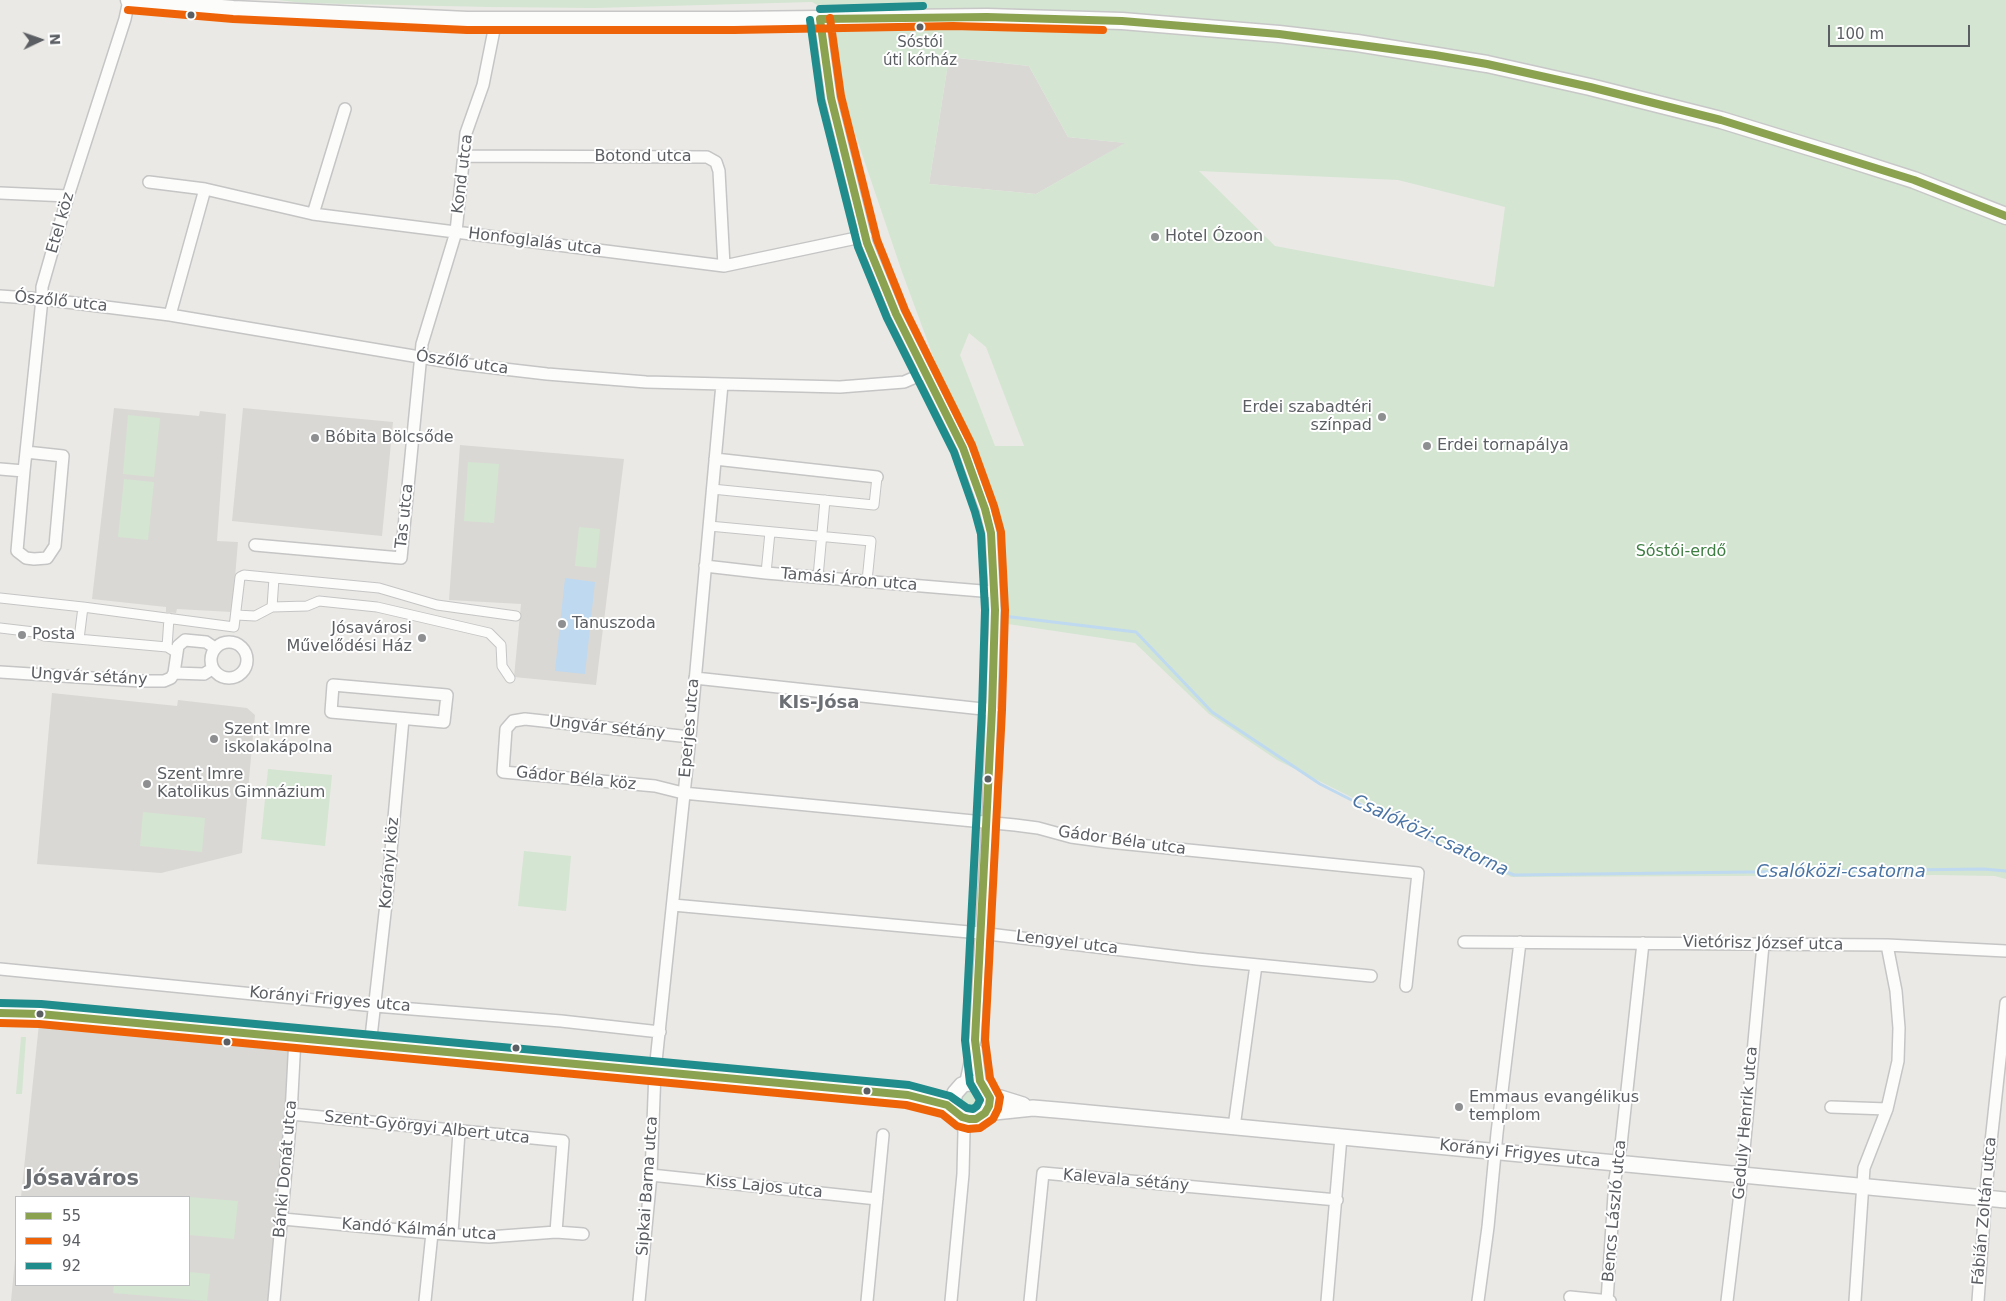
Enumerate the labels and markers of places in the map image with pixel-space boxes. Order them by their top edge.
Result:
unlabelled marker [186,10,196,20]
marker: Sóstói úti kórház [915,22,925,32]
place label: Sóstói úti kórház [883,34,957,69]
place label: Hotel Ózoon [1165,227,1263,247]
marker: Hotel Ózoon [1149,231,1161,243]
place label: Erdei szabadtéri színpad [1242,398,1372,436]
marker: Erdei szabadtéri színpad [1376,411,1388,423]
place label: Bóbita Bölcsőde [325,428,454,448]
marker: Bóbita Bölcsőde [309,432,321,444]
place label: Erdei tornapálya [1437,436,1569,456]
marker: Erdei tornapálya [1421,440,1433,452]
place label: Tanuszoda [572,614,656,634]
marker: Tanuszoda [556,618,568,630]
place label: Jósavárosi Művelődési Ház [286,619,412,657]
place label: Posta [32,625,75,645]
marker: Posta [16,629,28,641]
marker: Jósavárosi Művelődési Ház [416,632,428,644]
place label: Szent Imre iskolakápolna [224,720,333,758]
marker: Szent Imre iskolakápolna [208,733,220,745]
place label: Szent Imre Katolikus Gimnázium [157,765,325,803]
unlabelled marker [983,774,993,784]
marker: Szent Imre Katolikus Gimnázium [141,778,153,790]
unlabelled marker [35,1009,45,1019]
unlabelled marker [222,1037,232,1047]
unlabelled marker [511,1043,521,1053]
unlabelled marker [862,1086,872,1096]
place label: Emmaus evangélikus templom [1469,1088,1639,1126]
marker: Emmaus evangélikus templom [1453,1101,1465,1113]

